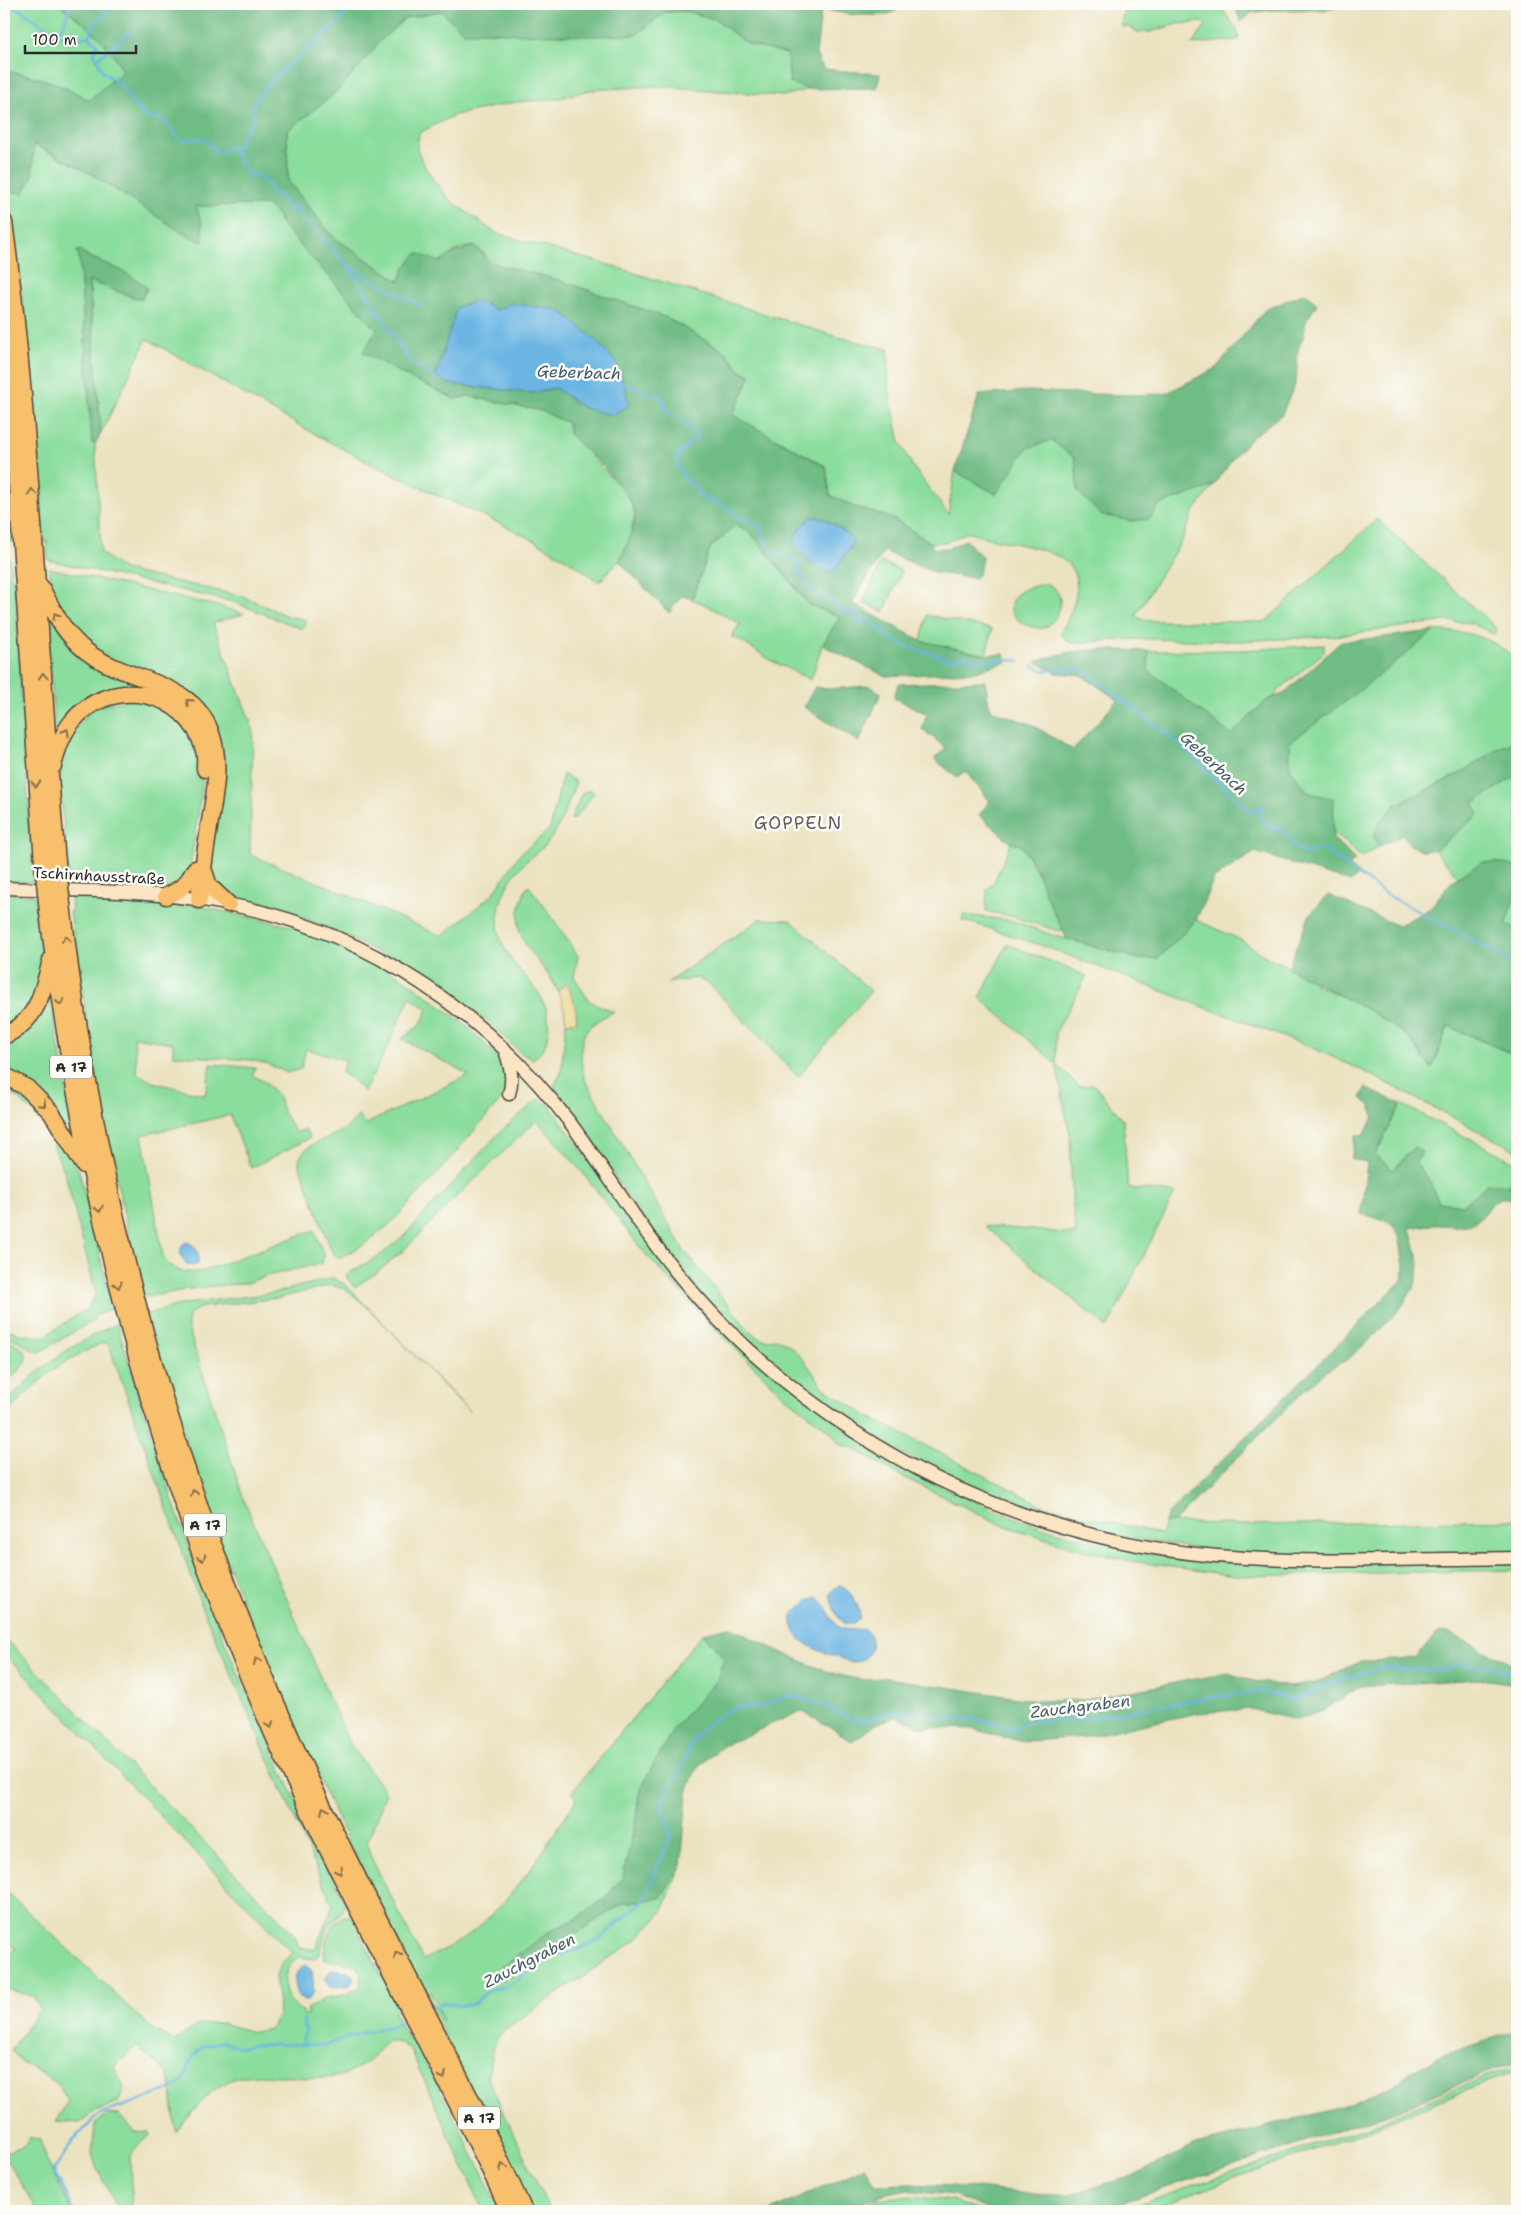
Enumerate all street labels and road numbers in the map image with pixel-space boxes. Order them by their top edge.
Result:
street label: Tschirnhausstraße [33,863,165,889]
road number: A 17 [50,1056,92,1078]
road number: A 17 [184,1514,226,1536]
road number: A 17 [458,2106,500,2130]

